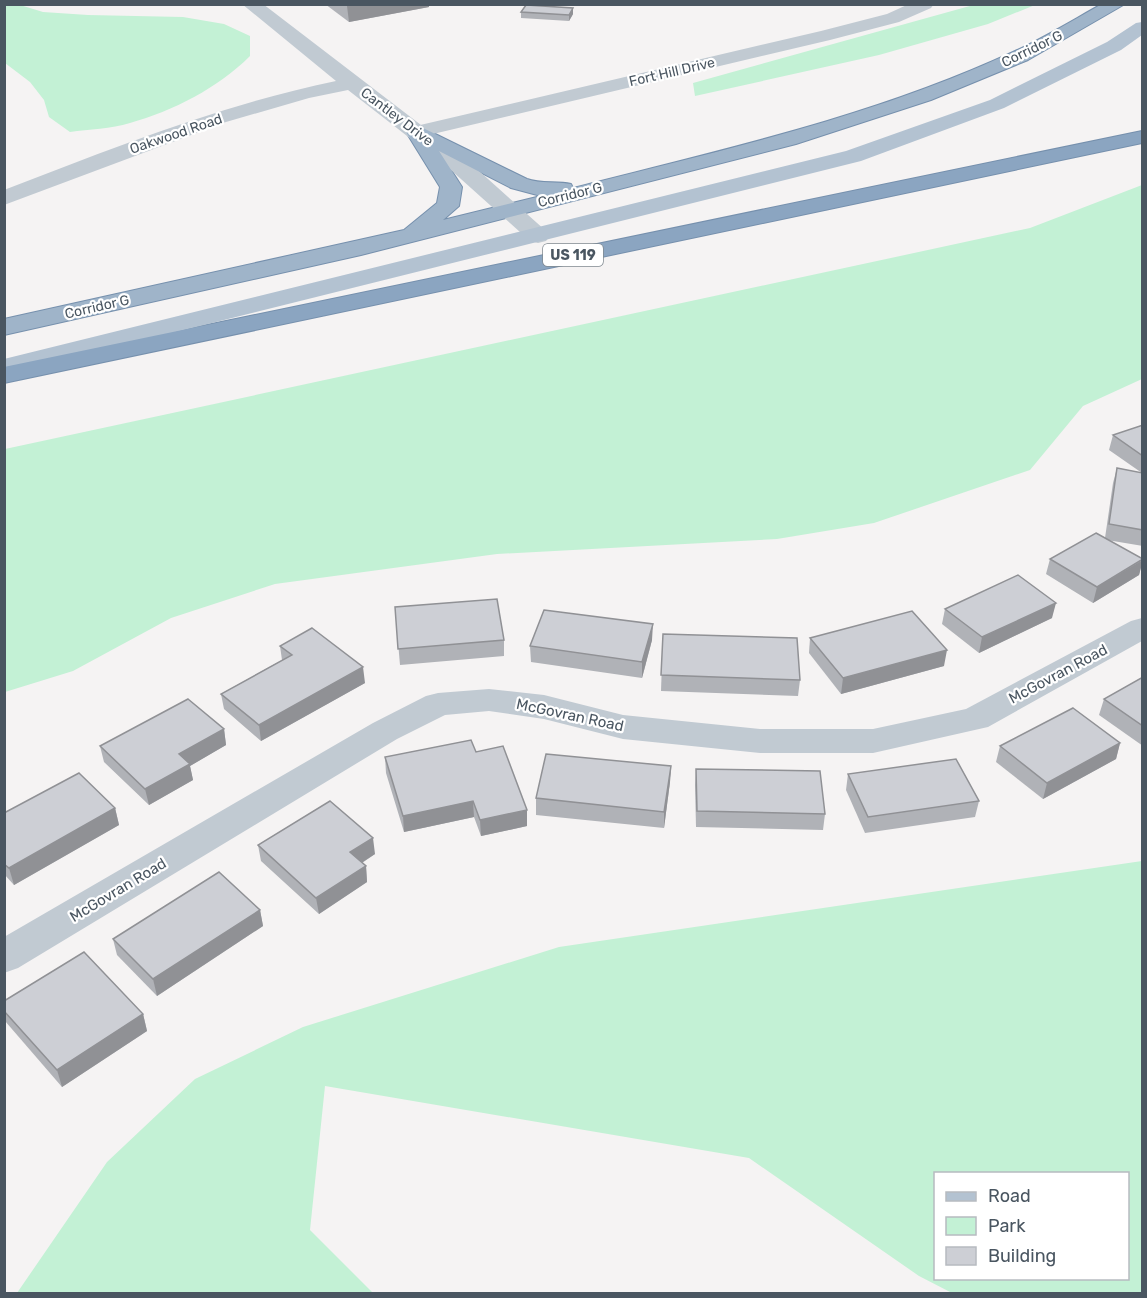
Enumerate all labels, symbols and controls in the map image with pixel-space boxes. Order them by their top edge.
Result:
street label: Corridor G [999,27,1065,71]
street label: Fort Hill Drive [627,54,717,90]
street label: Cantley Drive [357,84,437,150]
street label: Oakwood Road [128,110,224,158]
street label: Corridor G [536,179,604,211]
road number: US 119 [543,244,603,266]
street label: Corridor G [63,291,131,323]
street label: McGovran Road [1006,640,1110,708]
street label: McGovran Road [515,695,625,735]
street label: McGovran Road [67,854,169,926]
legend [934,1172,1129,1280]
text: Road [988,1185,1031,1207]
text: Park [988,1215,1026,1237]
text: Building [988,1245,1056,1267]

